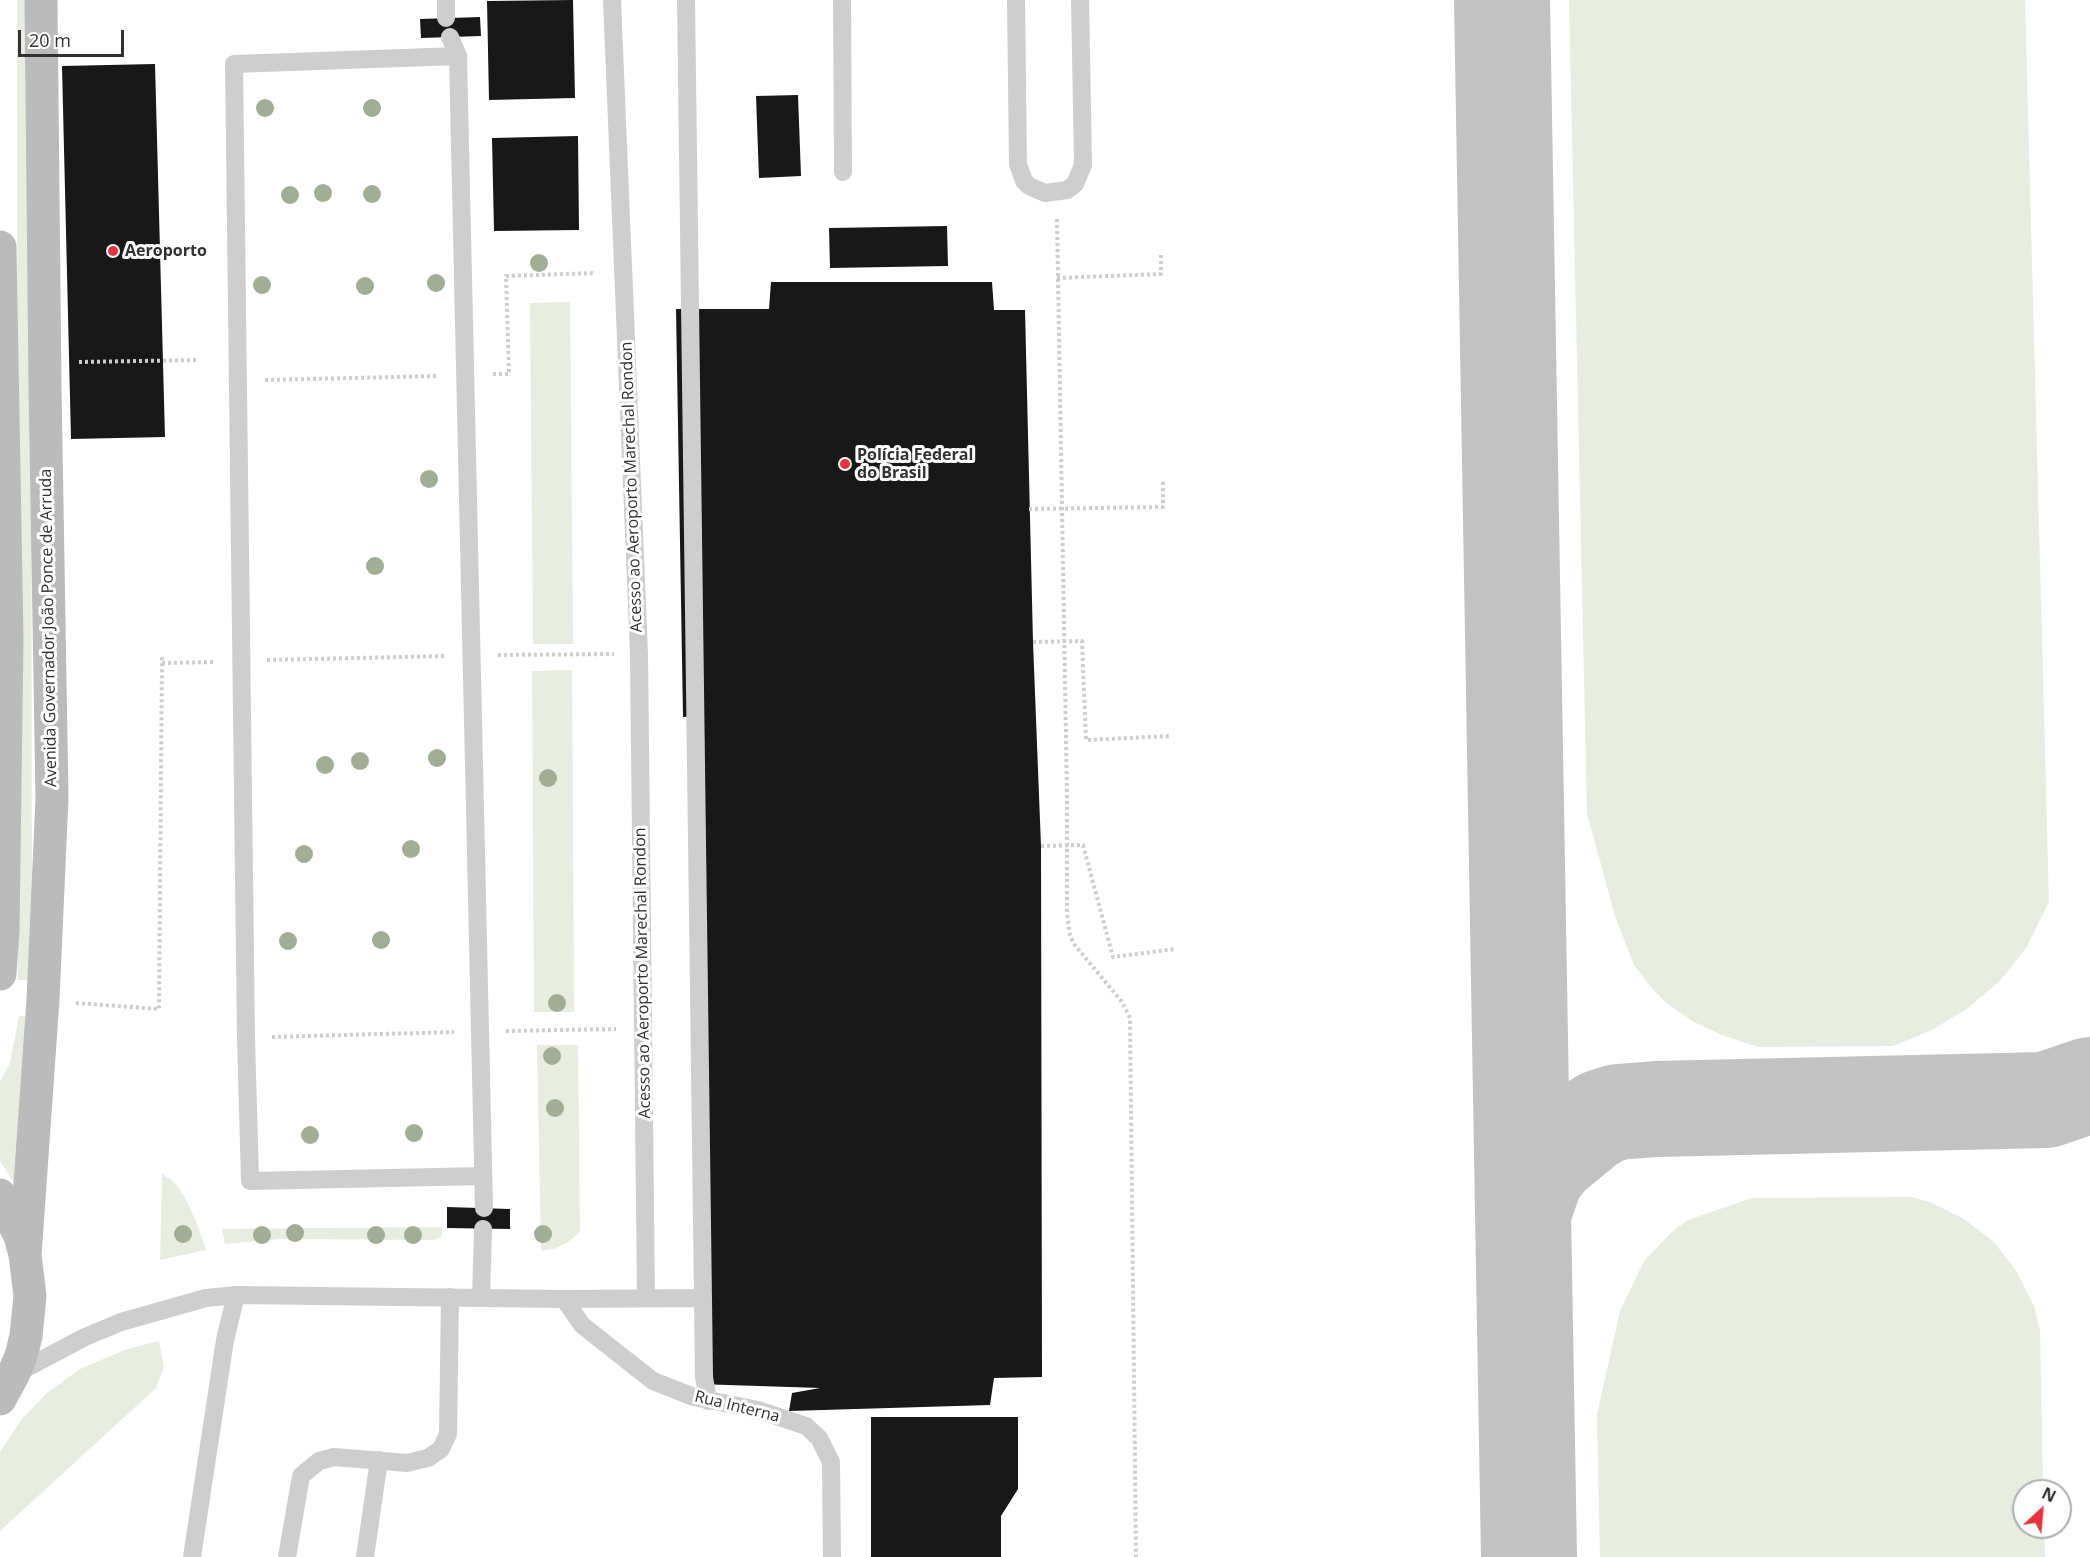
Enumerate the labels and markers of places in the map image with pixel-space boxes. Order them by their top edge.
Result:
place label: Aeroporto [125,241,207,261]
marker: Aeroporto [106,244,120,258]
place label: Polícia Federal do Brasil [857,445,973,483]
marker: Polícia Federal do Brasil [838,457,852,471]

